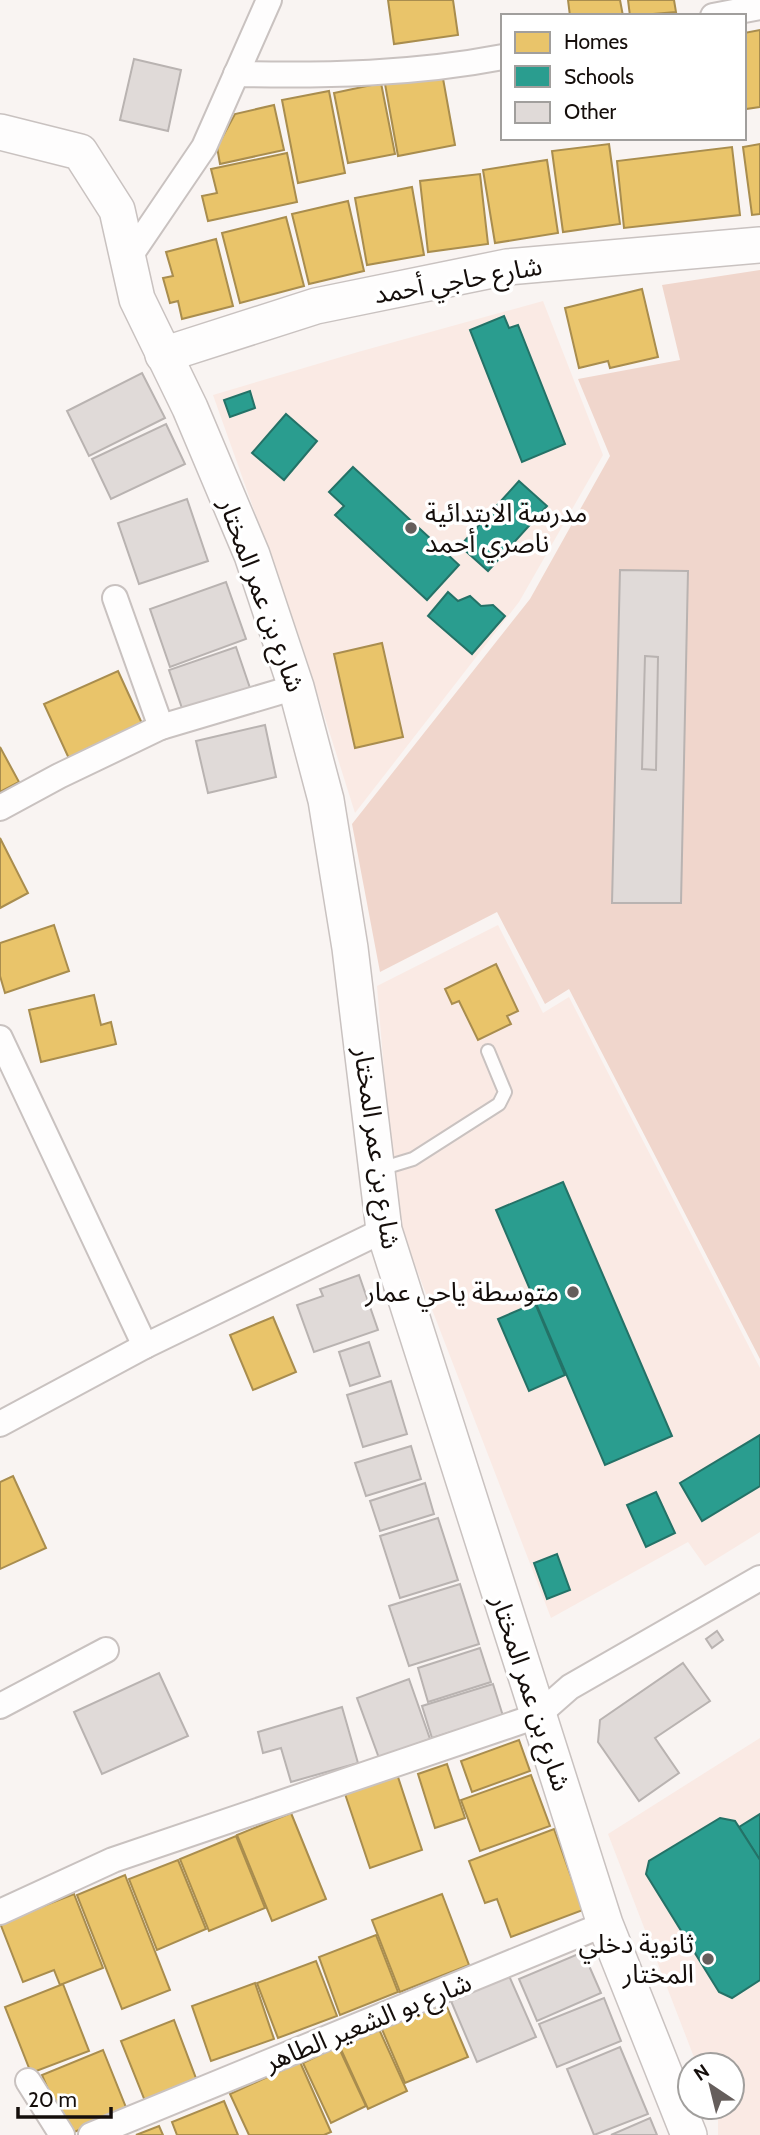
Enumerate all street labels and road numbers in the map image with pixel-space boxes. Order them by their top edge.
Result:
street label: شارع حاجي أحمد [371,249,545,314]
street label: شارع بن عمر المختار [209,493,312,697]
street label: شارع بن عمر المختار [344,1044,407,1252]
street label: شارع بن عمر المختار [481,1590,578,1796]
street label: شارع بو الشعير الطاهر [259,1966,477,2081]

